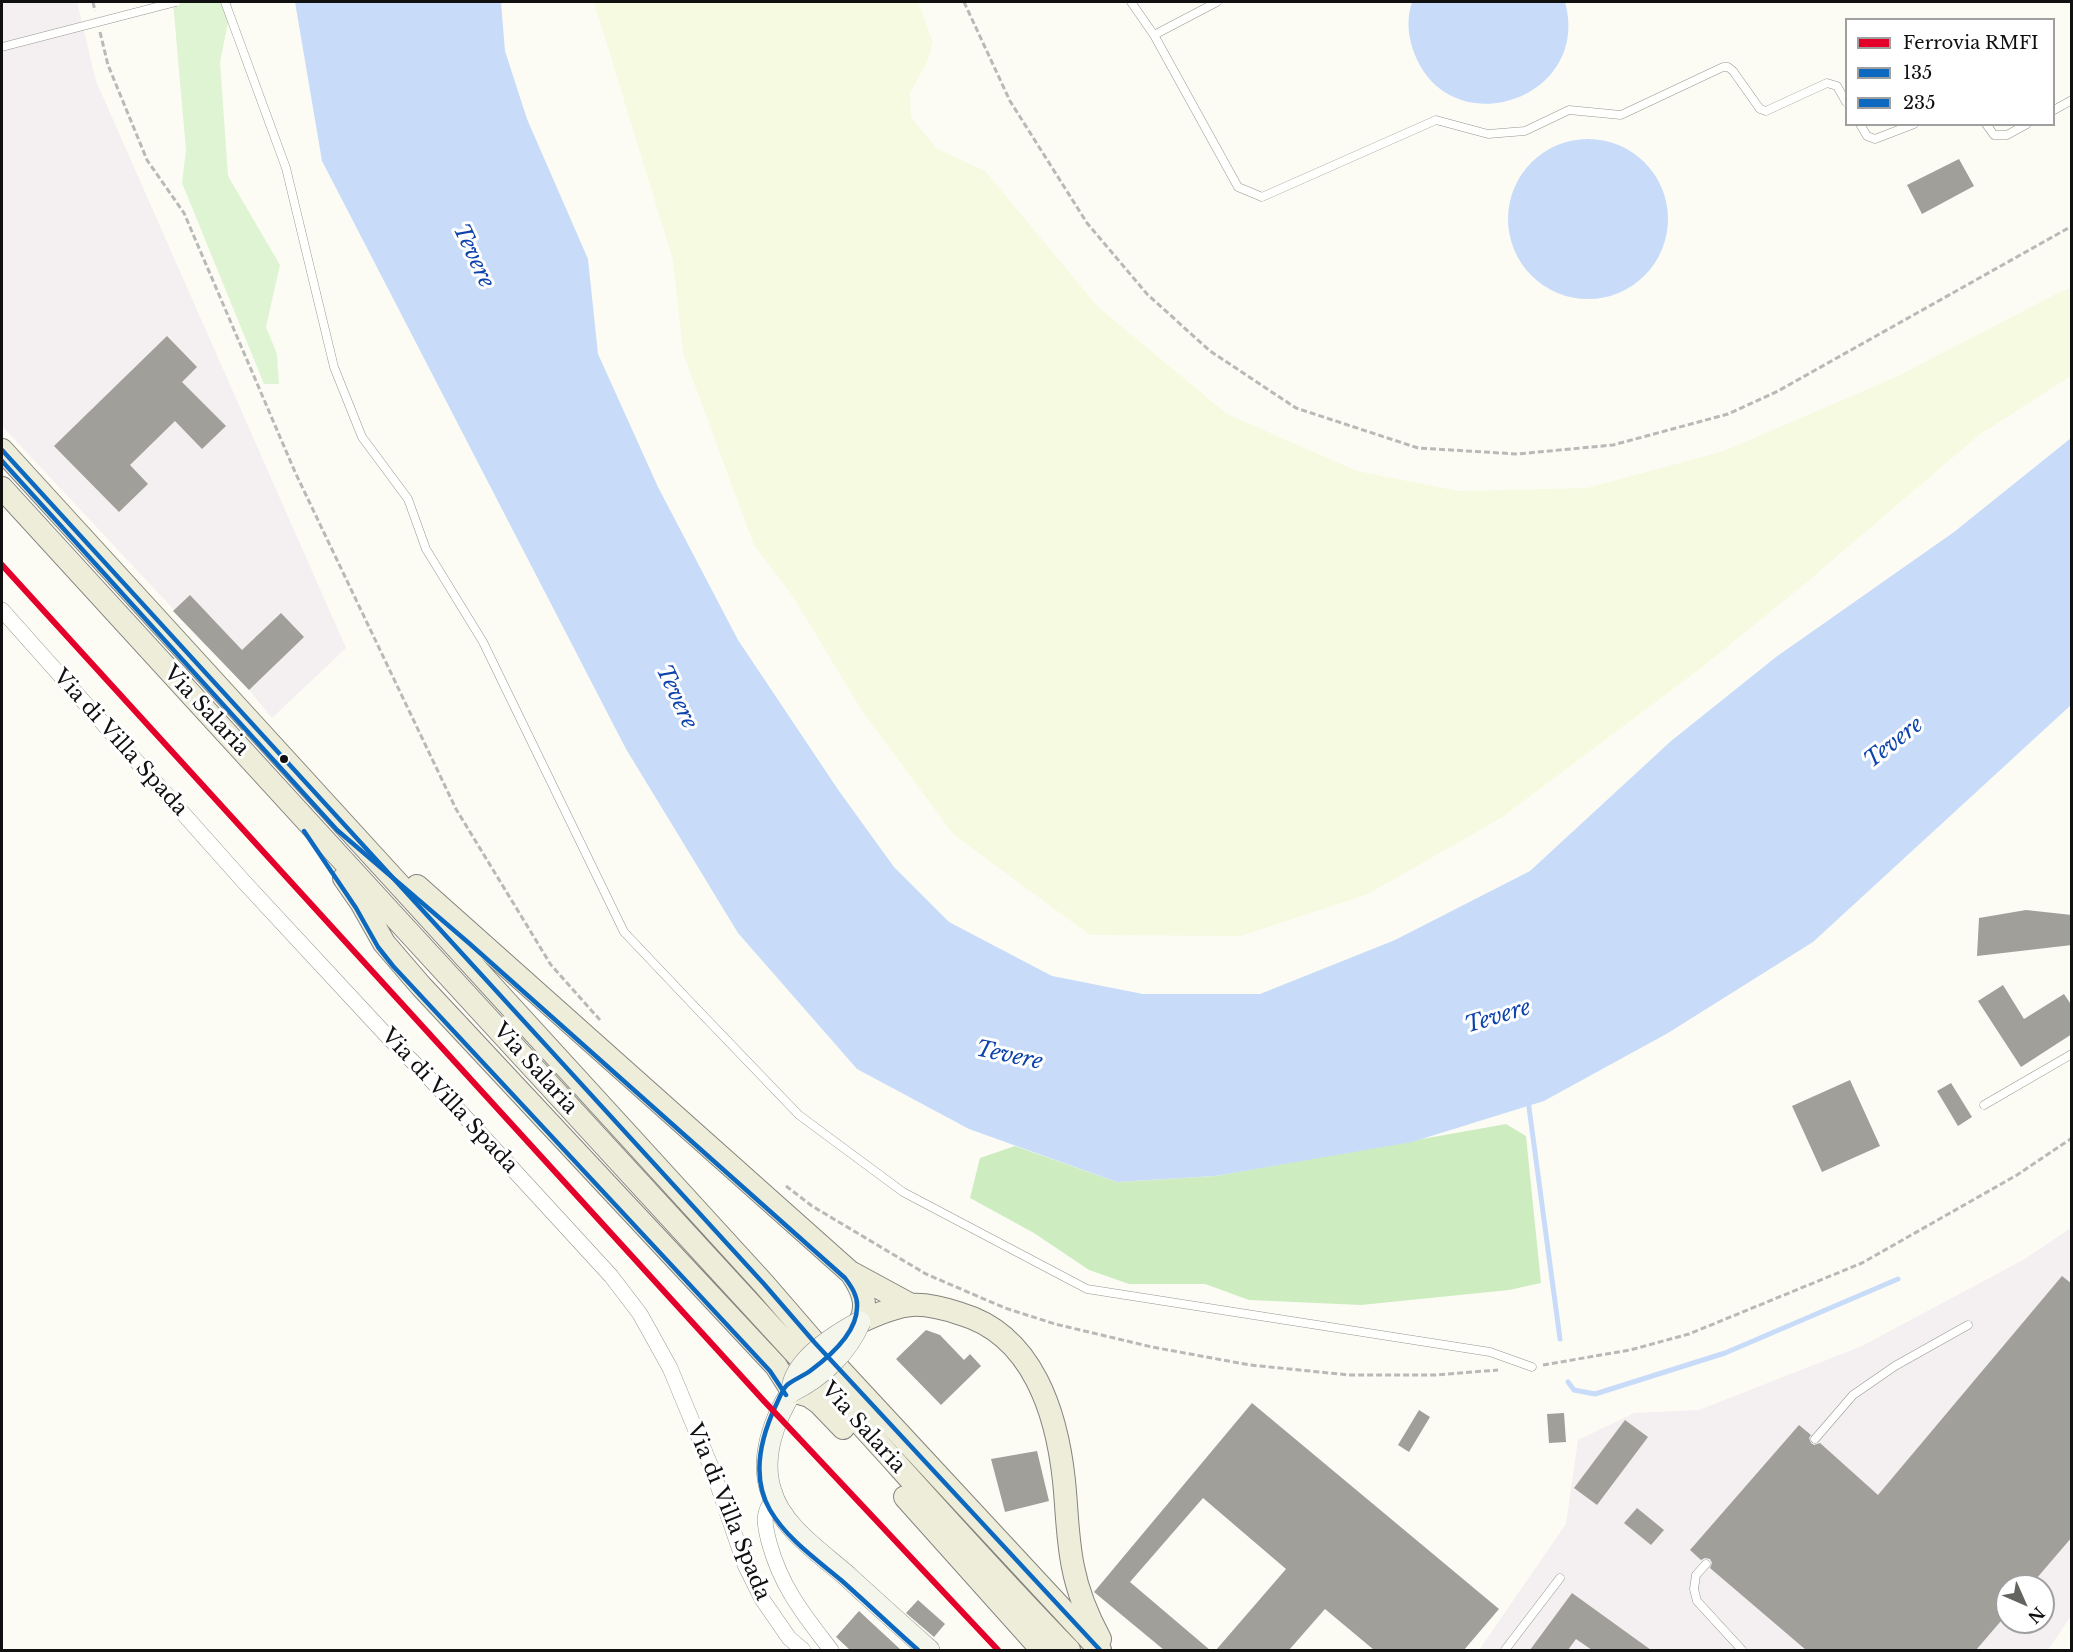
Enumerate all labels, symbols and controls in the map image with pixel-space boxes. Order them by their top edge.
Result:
legend [1845,18,2055,126]
text: Ferrovia RMFI [1903,32,2038,54]
text: 135 [1903,62,1932,84]
text: 235 [1903,92,1935,114]
water label: Tevere [447,220,499,292]
street label: Via Salaria [158,661,254,761]
water label: Tevere [650,661,702,733]
street label: Via di Villa Spada [48,665,192,821]
water label: Tevere [1859,712,1929,774]
unlabelled marker [278,753,290,765]
water label: Tevere [1462,995,1534,1039]
street label: Via Salaria [488,1018,582,1120]
street label: Via di Villa Spada [376,1024,522,1178]
water label: Tevere [973,1036,1045,1076]
street label: Via Salaria [816,1377,910,1479]
street label: Via di Villa Spada [681,1420,775,1604]
north arrow [1995,1574,2055,1634]
text: N [2024,1603,2049,1628]

